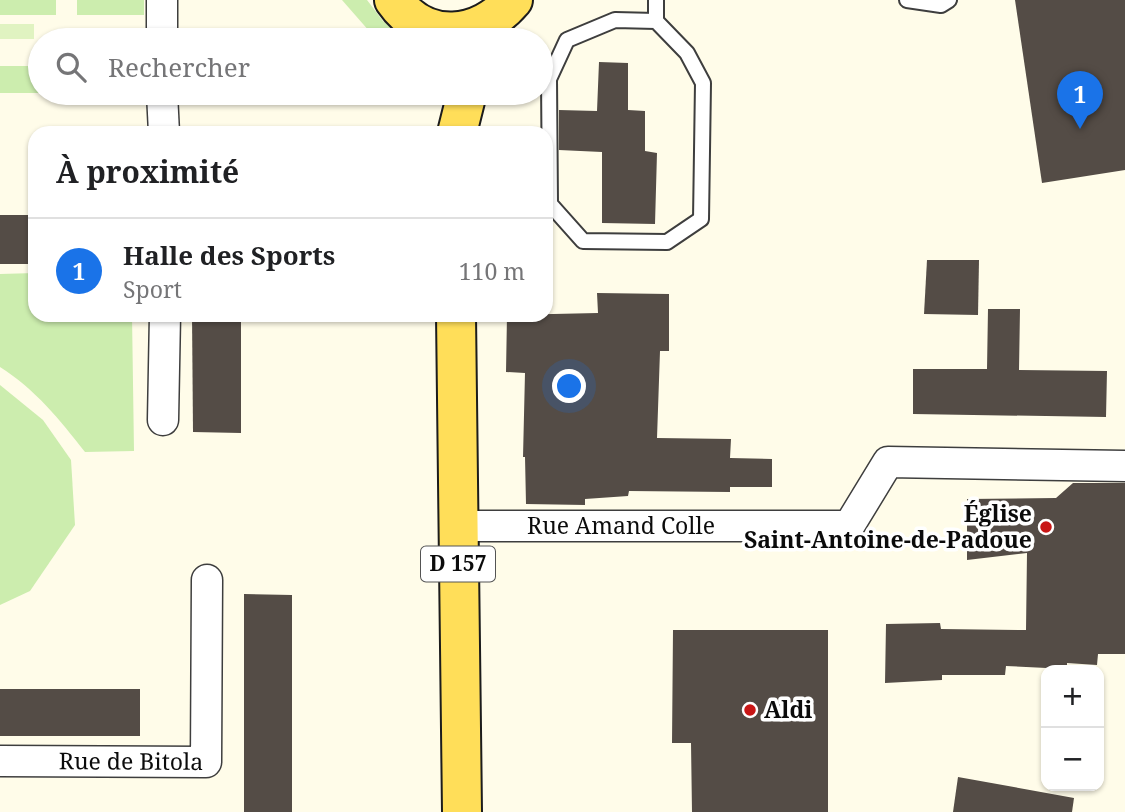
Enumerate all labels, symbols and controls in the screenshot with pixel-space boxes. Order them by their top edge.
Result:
search box [28,28,553,105]
icon: search [52,48,90,86]
text: Rechercher [108,49,250,85]
pin: 1 [1057,71,1103,129]
text: À proximité [56,151,239,192]
text: Halle des Sports [123,237,335,273]
text: 1 [73,255,86,287]
text: 110 m [459,255,525,287]
text: Sport [123,273,182,305]
your location [552,369,586,403]
place label: Église Saint-Antoine-de-Padoue [744,497,1032,555]
street label: Rue Amand Colle [527,509,715,541]
marker: Église Saint-Antoine-de-Padoue [1038,519,1054,535]
road number: D 157 [421,546,495,582]
map controls [1041,665,1104,791]
button: + [1041,665,1104,728]
place label: Aldi [764,693,812,725]
marker: Aldi [742,702,758,718]
button: − [1041,728,1104,791]
street label: Rue de Bitola [59,744,203,777]

